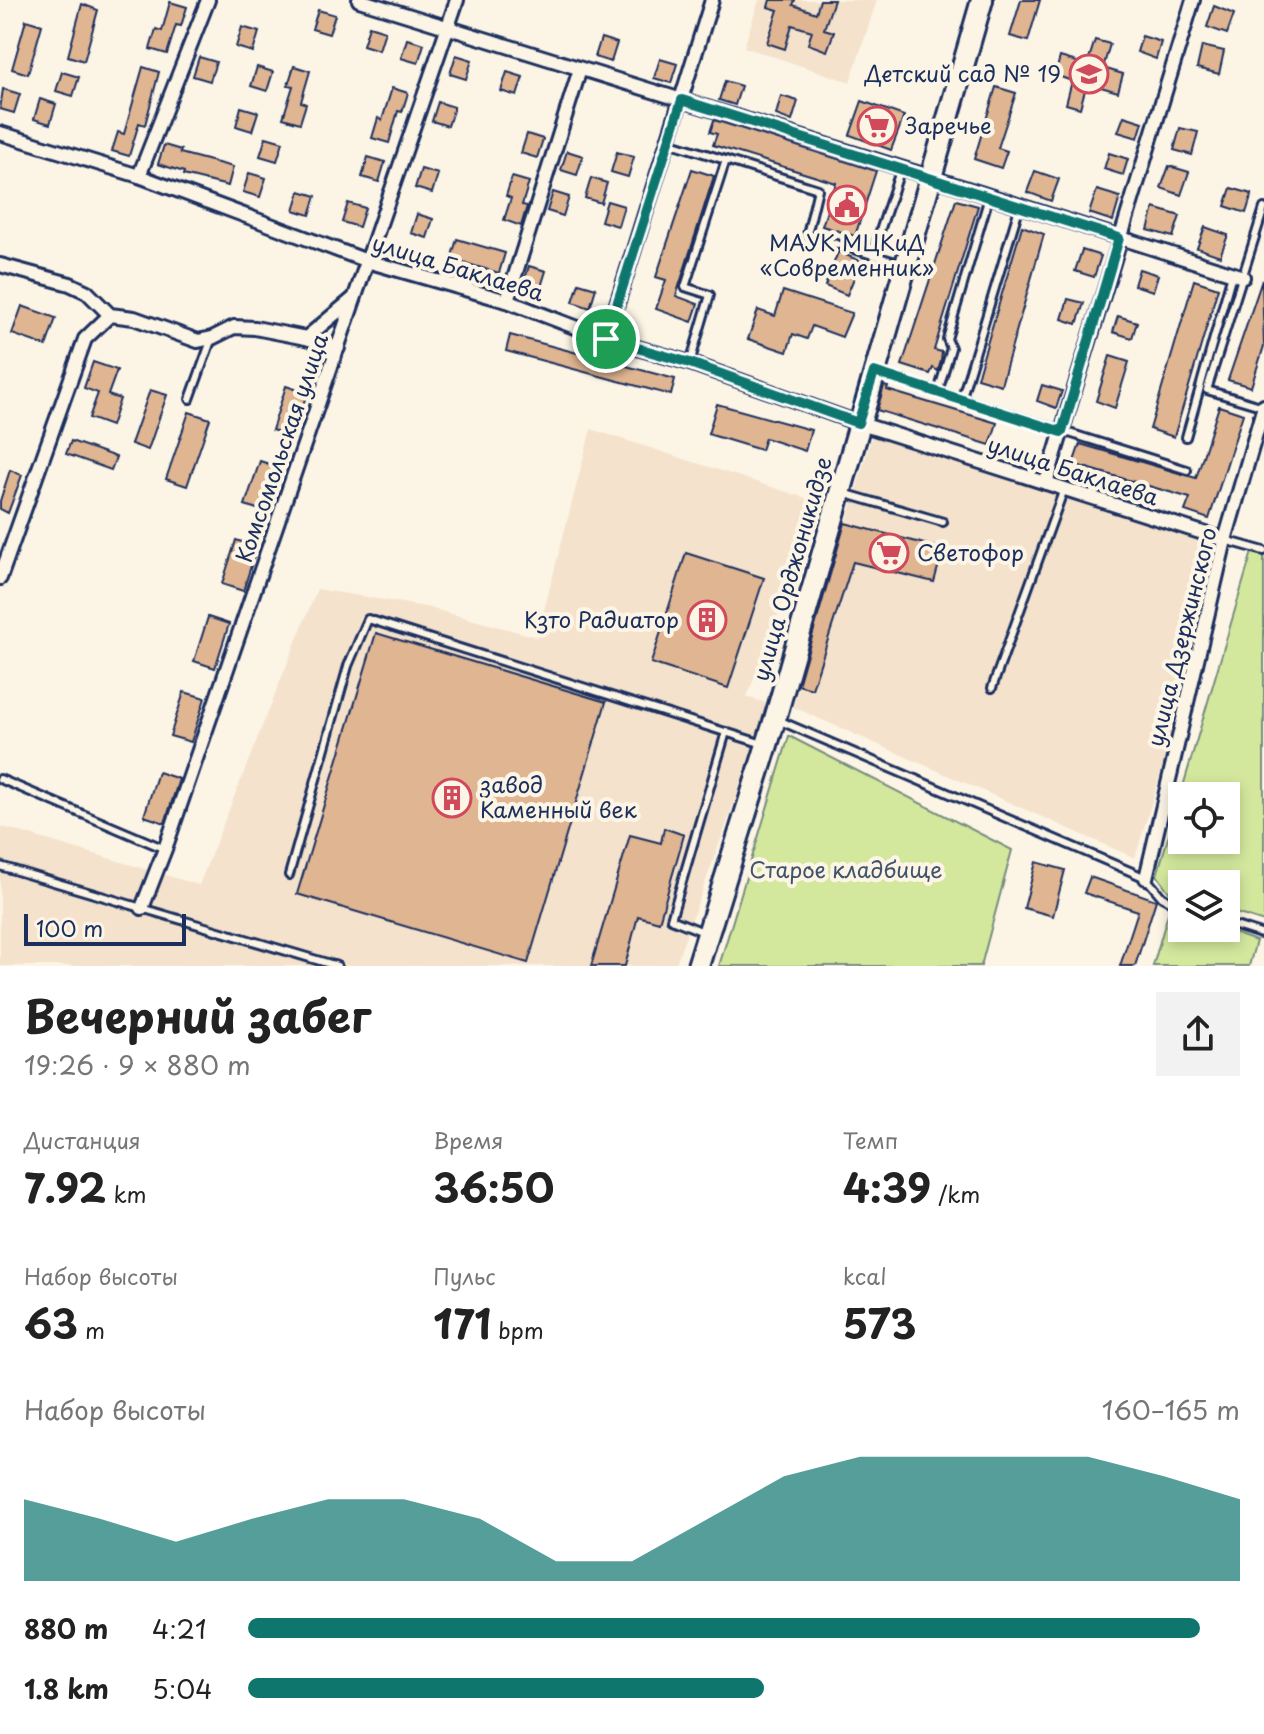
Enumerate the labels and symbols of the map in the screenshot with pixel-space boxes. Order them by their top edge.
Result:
school or university icon: Детский сад № 19 [1068,53,1110,95]
place label: Детский сад № 19 [864,56,1061,89]
supermarket icon: Заречье [856,105,898,147]
place label: Заречье [905,108,992,141]
public building icon: МАУК МЦКиД «Современник» [826,184,868,226]
street label: улица Баклаева [369,225,549,308]
place label: МАУК МЦКиД «Современник» [760,225,934,283]
pin [572,305,640,373]
street label: Комсомольская улица [226,329,335,566]
street label: улица Баклаева [984,426,1163,513]
street label: улица Орджоникидзе [743,452,838,685]
street label: улица Дзержинского [1137,523,1224,750]
supermarket icon: Светофор [868,532,910,574]
place label: Светофор [917,535,1024,568]
building icon: Кзто Радиатор [686,599,728,641]
place label: Кзто Радиатор [524,602,679,635]
place label: завод Каменный век [479,767,638,825]
building icon: завод Каменный век [431,777,473,819]
park label: Старое кладбище [749,852,943,885]
scale bar [24,910,186,946]

